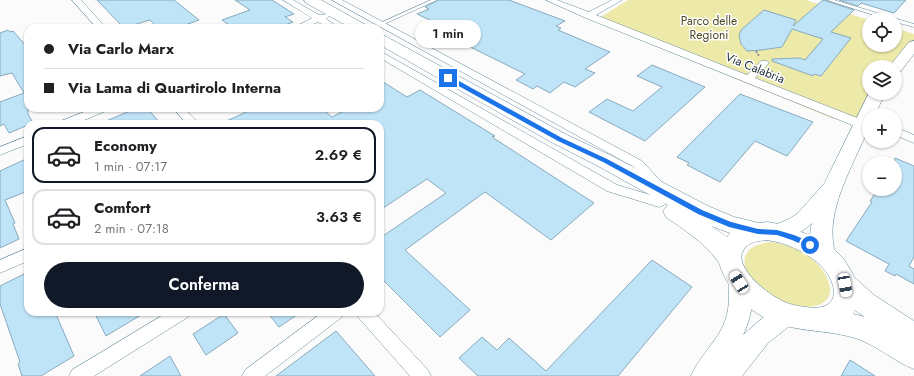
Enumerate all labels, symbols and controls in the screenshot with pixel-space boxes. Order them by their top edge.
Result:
park label: Parco delle Regioni [681,12,737,44]
map controls [862,12,902,196]
button: locate [862,12,902,52]
callout: 1 min [415,20,481,48]
text: 1 min [432,24,464,43]
text: Via Carlo Marx [68,38,174,60]
street label: Via Calabria [723,48,788,88]
button: layers [862,60,902,100]
route end [439,69,457,87]
text: Via Lama di Quartirolo Interna [68,77,281,99]
button: + [862,108,902,148]
text: Economy [94,135,157,157]
icon: car [46,137,82,173]
text: 2.69 € [315,144,362,166]
button: − [862,156,902,196]
text: 1 min · 07:17 [94,157,167,176]
text: Comfort [94,197,151,219]
icon: car [46,199,82,235]
text: 3.63 € [316,206,362,228]
text: 2 min · 07:18 [94,219,169,238]
route start [801,236,819,254]
button: Conferma [44,262,364,308]
car [728,269,750,295]
car [837,272,853,298]

